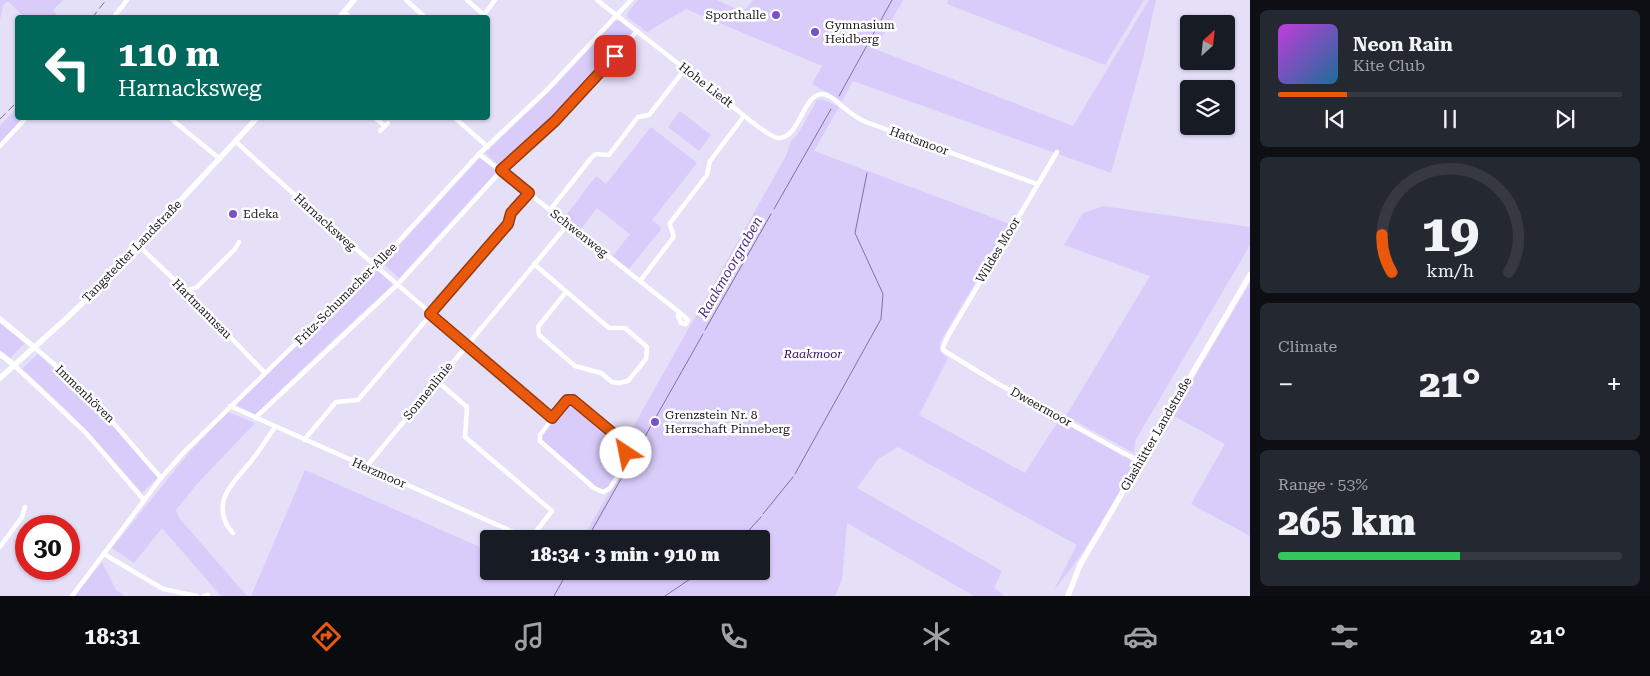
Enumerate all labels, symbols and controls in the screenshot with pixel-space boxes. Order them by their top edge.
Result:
place label: Sporthalle [705,8,766,22]
marker: Sporthalle [770,9,782,21]
north arrow [1180,15,1235,70]
map controls [1180,15,1235,135]
place label: Gymnasium Heidberg [825,18,895,46]
marker: Gymnasium Heidberg [809,26,821,38]
text: Neon Rain [1353,33,1453,56]
text: 110 m [118,34,219,75]
icon: left [35,35,100,100]
pin [594,35,636,77]
icon: arrive [601,42,629,70]
text: Kite Club [1353,56,1425,75]
street label: Hohe Liedt [676,60,736,111]
text: Harnacksweg [118,76,262,101]
button: layers [1180,80,1235,135]
icon: previous [1321,105,1349,133]
icon: pause [1436,105,1464,133]
icon: next [1551,105,1579,133]
street label: Hattsmoor [888,124,950,158]
street label: Harnacksweg [291,191,359,254]
street label: Tangstedter Landstraße [80,197,185,305]
text: 19 [1421,203,1479,264]
street label: Schwenweg [548,206,611,260]
place label: Edeka [243,207,279,221]
marker: Edeka [227,208,239,220]
water label: Raakmoorgraben [694,213,766,321]
street label: Wildes Moor [973,215,1023,285]
street label: Fritz-Schumacher-Allee [292,240,400,348]
text: km/h [1426,260,1474,281]
street label: Hartmannsau [169,276,235,342]
text: Climate [1278,337,1337,356]
park label: Raakmoor [783,347,842,361]
street label: Sonnenlinie [400,359,456,423]
street label: Immenhöven [53,362,118,426]
text: 21° [1419,362,1481,406]
text: − [1278,368,1294,401]
text: + [1606,368,1622,401]
street label: Glashütter Landstraße [1118,374,1194,493]
street label: Dweermoor [1008,384,1074,430]
place label: Grenzstein Nr. 8 Herrschaft Pinneberg [665,408,790,436]
marker: Grenzstein Nr. 8 Herrschaft Pinneberg [649,416,661,428]
position arrow [599,426,651,478]
street label: Herzmoor [350,455,408,491]
text: Range · 53% [1278,475,1368,494]
text: 265 km [1278,500,1416,544]
speed limit sign: 30 [15,515,80,580]
text: 18:34 · 3 min · 910 m [530,543,720,566]
icon: directions [309,619,344,654]
icon: music [512,619,547,654]
icon: phone [716,619,751,654]
icon: climate [919,619,954,654]
icon: car [1123,619,1158,654]
icon: filters [1327,619,1362,654]
text: 18:31 [84,624,140,649]
text: 21° [1530,624,1566,649]

